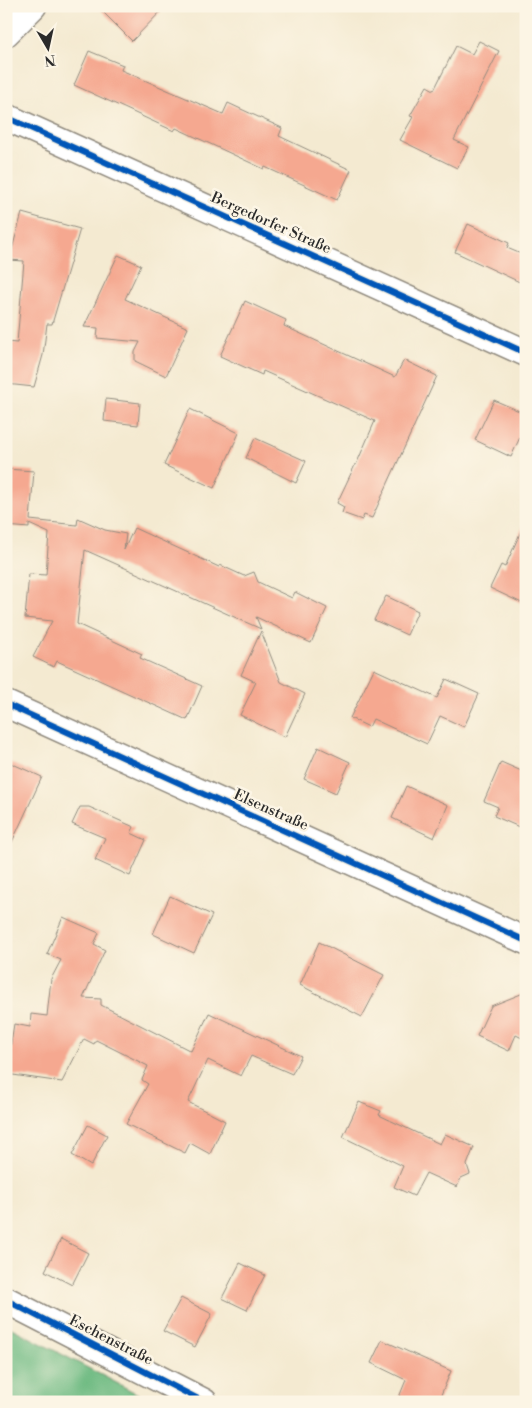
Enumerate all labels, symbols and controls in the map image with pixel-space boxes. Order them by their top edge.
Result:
north arrow [22,22,72,72]
text: N [43,50,57,70]
street label: Bergedorfer Straße [207,188,334,258]
street label: Elsenstraße [231,785,311,835]
street label: Eschenstraße [66,1311,156,1369]

